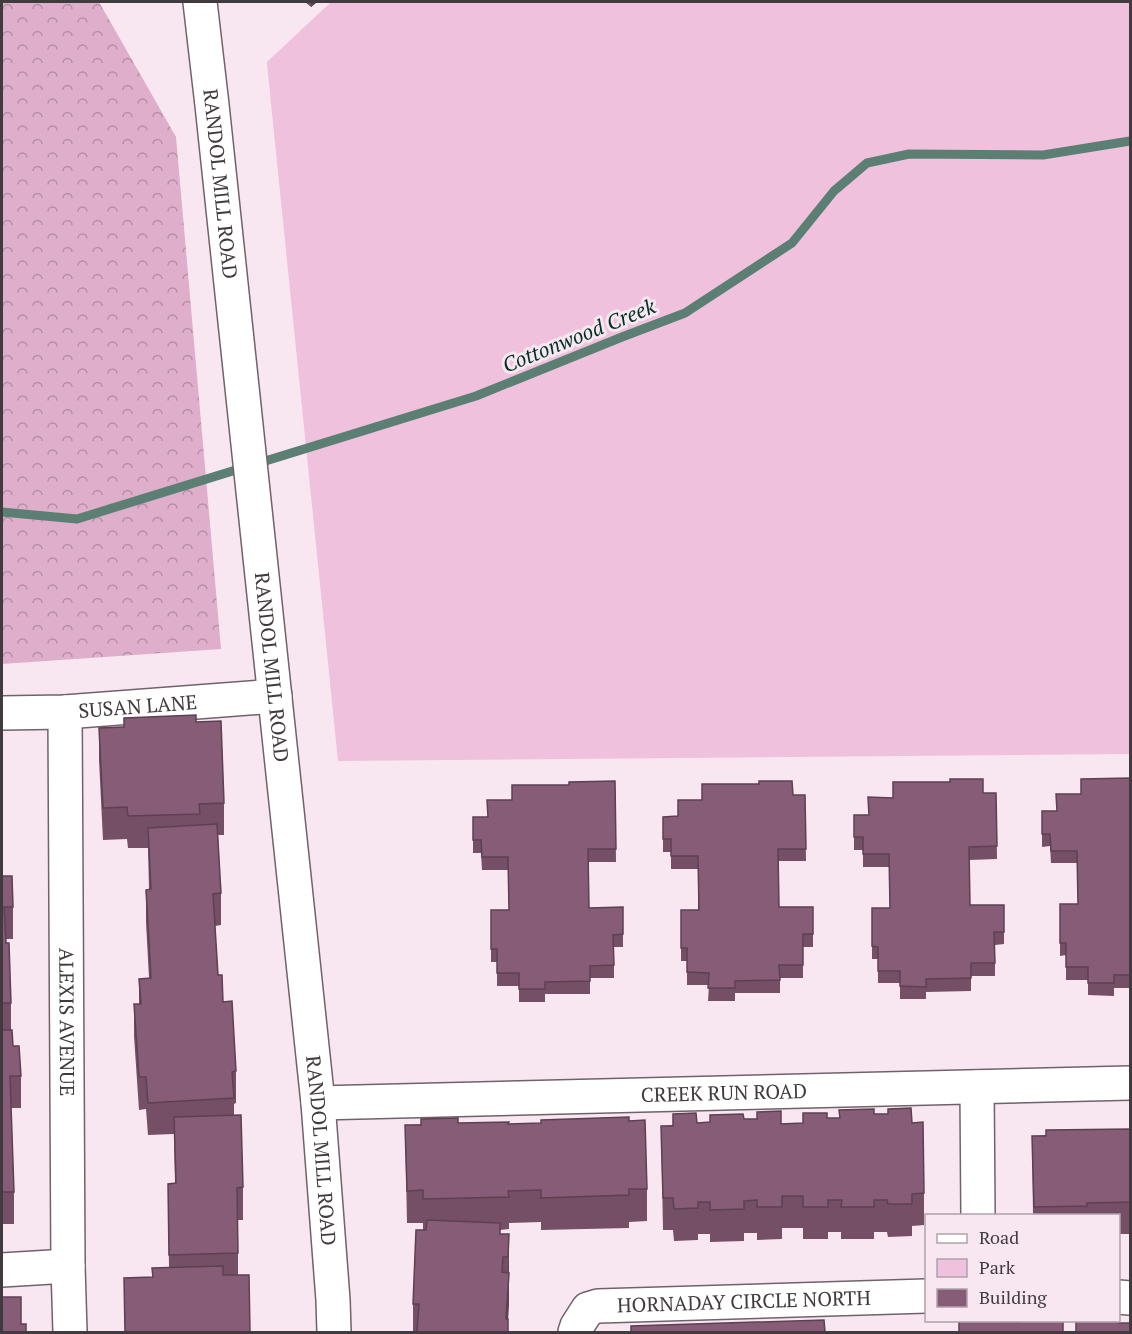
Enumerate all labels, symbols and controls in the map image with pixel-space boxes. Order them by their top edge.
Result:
street label: RANDOL MILL ROAD [197,87,244,280]
water label: Cottonwood Creek [498,291,660,379]
street label: RANDOL MILL ROAD [249,571,296,763]
street label: SUSAN LANE [77,688,198,724]
street label: ALEXIS AVENUE [53,948,81,1096]
street label: RANDOL MILL ROAD [300,1054,343,1247]
street label: CREEK RUN ROAD [640,1077,807,1108]
legend [925,1214,1120,1322]
text: Road [979,1225,1019,1249]
text: Park [979,1255,1016,1279]
street label: HORNADAY CIRCLE NORTH [617,1284,871,1318]
text: Building [979,1285,1047,1309]

